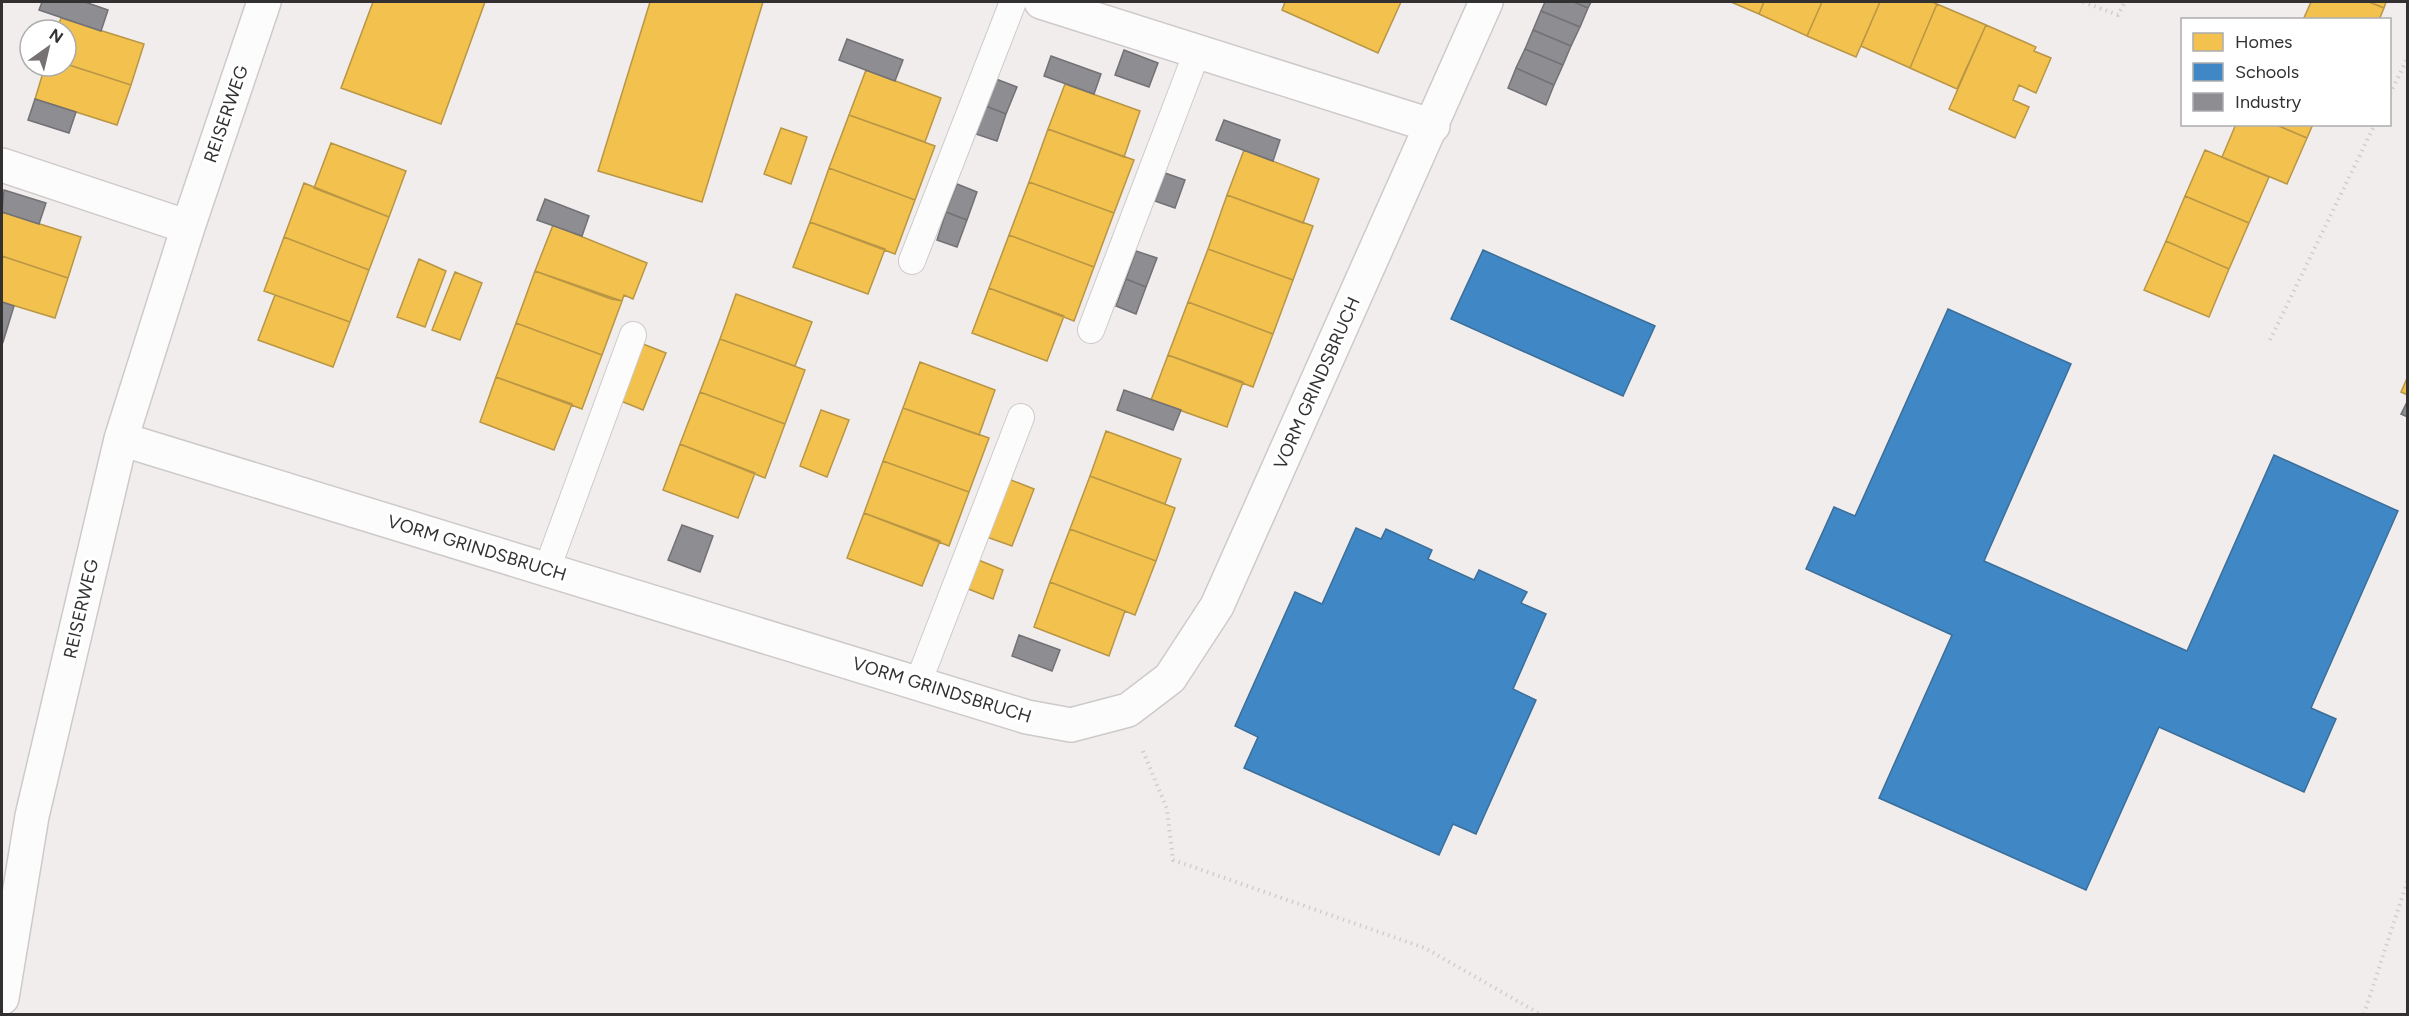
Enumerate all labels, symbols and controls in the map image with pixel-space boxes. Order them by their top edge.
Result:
north arrow [18,18,78,78]
legend [2181,18,2391,126]
text: N [46,25,67,47]
text: Homes [2235,31,2293,53]
text: Schools [2235,61,2299,83]
street label: REISERWEG [199,62,253,166]
text: Industry [2235,91,2302,113]
street label: VORM GRINDSBRUCH [1269,294,1365,472]
street label: VORM GRINDSBRUCH [385,510,569,586]
street label: REISERWEG [59,557,103,661]
street label: VORM GRINDSBRUCH [850,652,1034,728]

